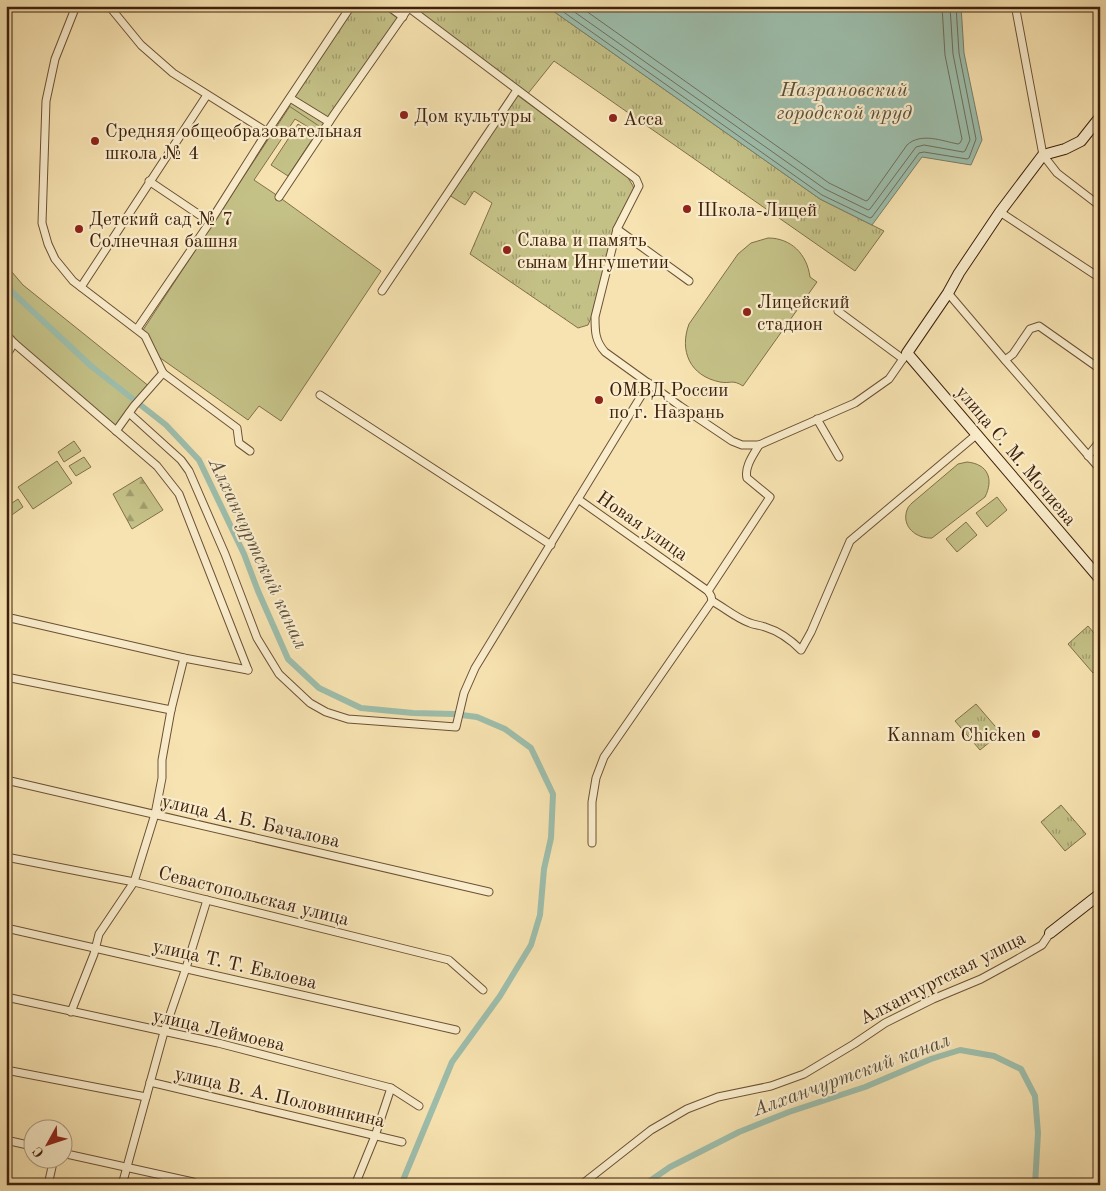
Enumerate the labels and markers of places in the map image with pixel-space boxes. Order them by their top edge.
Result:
place label: Дом культуры [414,108,532,127]
marker: Дом культуры [398,109,410,121]
place label: Асса [623,111,664,130]
marker: Асса [607,112,619,124]
place label: Средняя общеобразовательная школа № 4 [105,123,362,164]
marker: Средняя общеобразовательная школа № 4 [89,135,101,147]
place label: Школа-Лицей [697,202,817,221]
marker: Школа-Лицей [681,203,693,215]
place label: Детский сад № 7 Солнечная башня [89,211,238,252]
marker: Детский сад № 7 Солнечная башня [73,223,85,235]
place label: Слава и память сынам Ингушетии [517,232,669,273]
marker: Слава и память сынам Ингушетии [501,244,513,256]
place label: Лицейский стадион [757,294,850,335]
marker: Лицейский стадион [741,306,753,318]
place label: ОМВД России по г. Назрань [609,382,729,423]
marker: ОМВД России по г. Назрань [593,394,605,406]
place label: Kannam Chicken [887,727,1026,746]
marker: Kannam Chicken [1030,728,1042,740]

